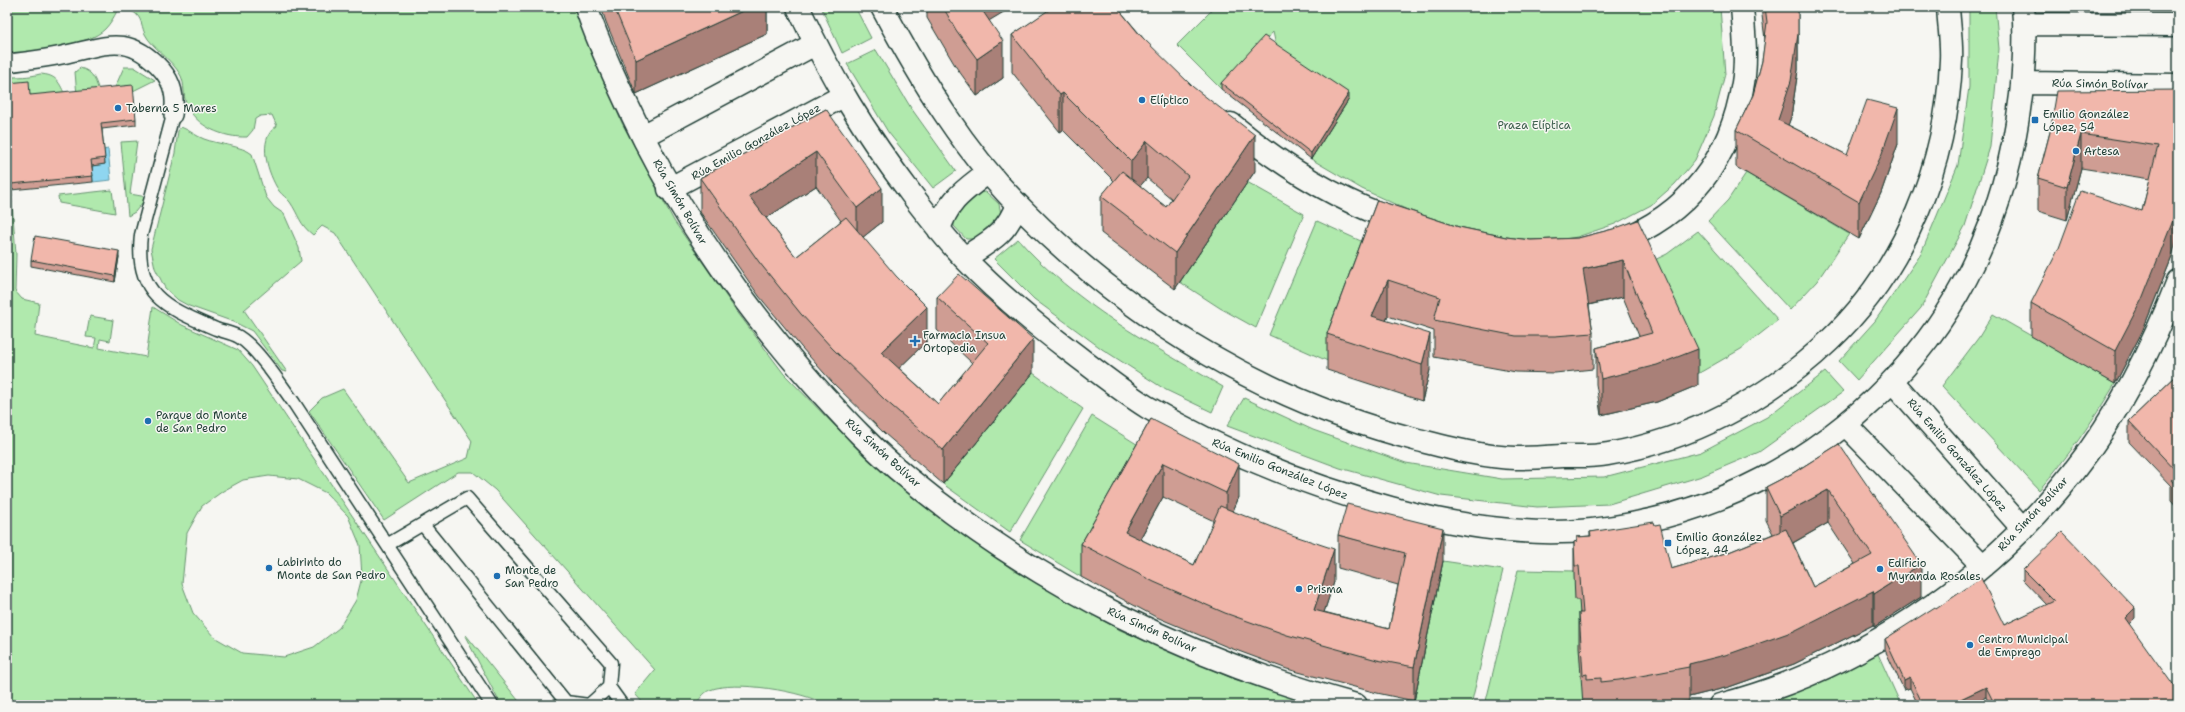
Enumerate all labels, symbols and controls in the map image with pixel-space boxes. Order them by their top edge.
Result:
street label: Rúa Simón Bolívar [2052,76,2148,92]
place label: Elíptico [1150,93,1189,108]
marker: Elíptico [1137,95,1147,105]
street label: Rúa Emilio González López [689,100,823,184]
place label: Taberna 5 Mares [126,101,217,116]
marker: Taberna 5 Mares [113,103,123,113]
place label: Emilio González López, 54 [2043,107,2129,135]
marker: Emilio González López, 54 [2030,115,2040,125]
park label: Praza Elíptica [1497,118,1571,133]
place label: Artesa [2084,144,2120,159]
marker: Artesa [2071,146,2081,156]
street label: Rúa Simón Bolívar [649,156,711,248]
place label: Farmacia Insua Ortopedia [923,328,1006,356]
marker: Farmacia Insua Ortopedia [910,336,920,346]
street label: Rúa Emilio González López [1904,395,2010,515]
place label: Parque do Monte de San Pedro [156,408,247,436]
street label: Rúa Simón Bolívar [842,415,924,491]
marker: Parque do Monte de San Pedro [143,416,153,426]
street label: Rúa Emilio González López [1210,435,1350,503]
street label: Rúa Simón Bolívar [1995,474,2071,554]
place label: Emilio González López, 44 [1676,530,1762,558]
marker: Emilio González López, 44 [1663,538,1673,548]
place label: Labirinto do Monte de San Pedro [277,555,386,583]
place label: Edificio Myranda Rosales [1888,556,1981,584]
marker: Labirinto do Monte de San Pedro [264,563,274,573]
place label: Monte de San Pedro [505,563,559,591]
marker: Edificio Myranda Rosales [1875,564,1885,574]
marker: Monte de San Pedro [492,571,502,581]
place label: Prisma [1307,582,1343,597]
marker: Prisma [1294,584,1304,594]
street label: Rúa Simón Bolívar [1105,604,1199,656]
place label: Centro Municipal de Emprego [1978,632,2069,660]
marker: Centro Municipal de Emprego [1965,640,1975,650]

